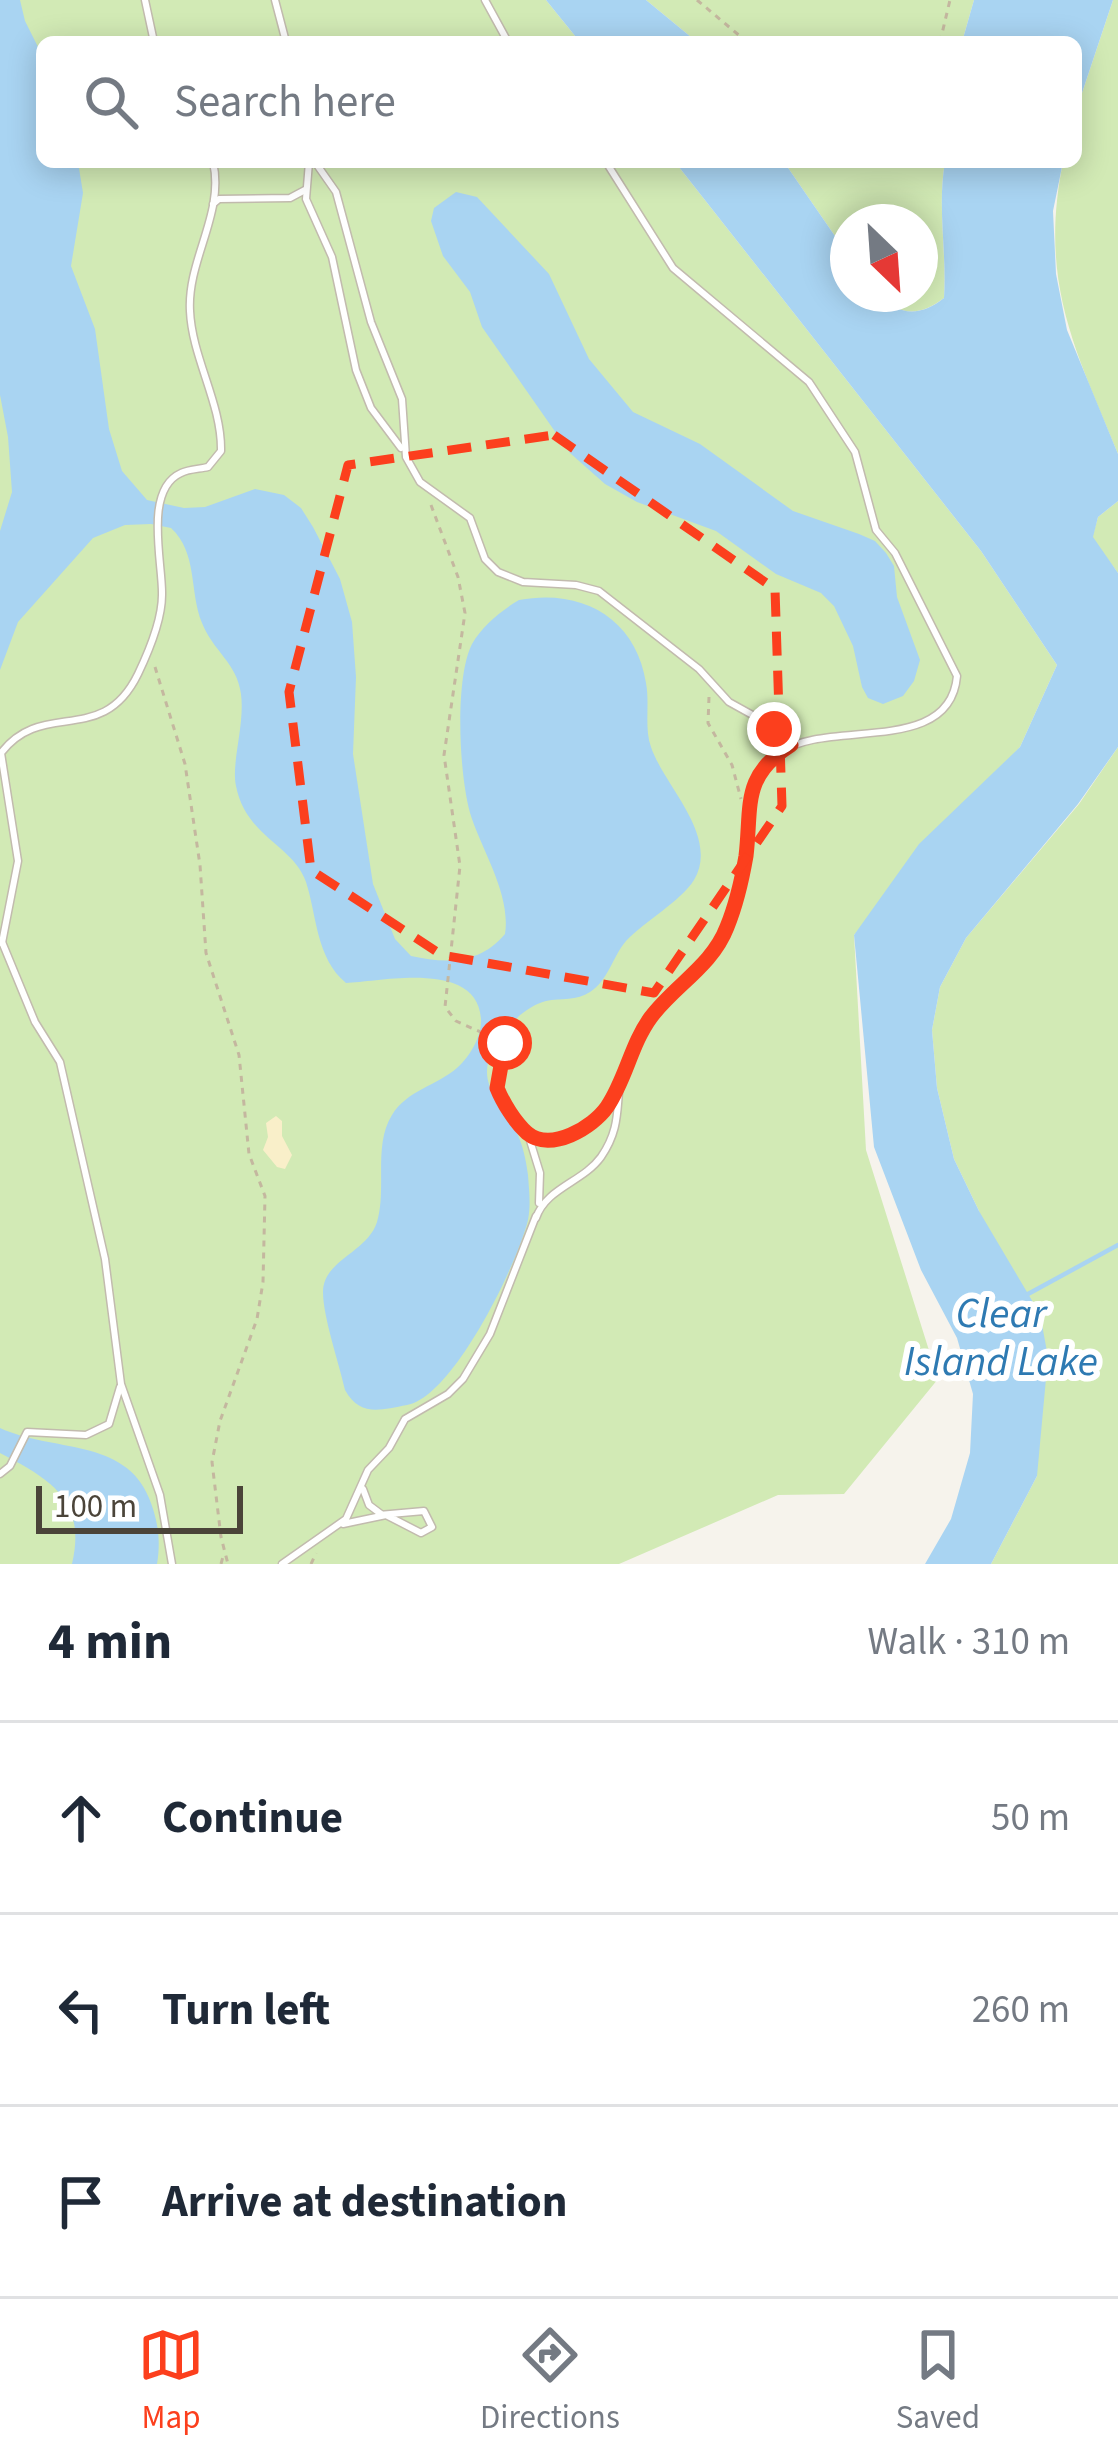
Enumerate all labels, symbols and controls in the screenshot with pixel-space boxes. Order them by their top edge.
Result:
search box [36,36,1082,168]
icon: search [78,69,144,135]
text: Search here [174,70,396,134]
north arrow [830,204,938,312]
route end [747,702,801,756]
route start [478,1016,532,1070]
water label: Clear Island Lake [904,1284,1098,1392]
scale bar [36,1480,243,1533]
text: 100 m [54,1483,137,1530]
text: 4 min [48,1606,172,1678]
text: Walk · 310 m [867,1614,1070,1670]
icon: ahead [48,1785,114,1851]
text: Continue [162,1786,343,1850]
text: 50 m [991,1790,1070,1846]
icon: left [48,1977,114,2043]
text: Turn left [162,1978,330,2042]
text: 260 m [972,1982,1070,2038]
icon: arrive [48,2169,114,2235]
text: Arrive at destination [162,2170,567,2234]
tab: Map [138,2322,204,2441]
tab: Directions [480,2322,620,2441]
tab: Saved [896,2322,980,2441]

